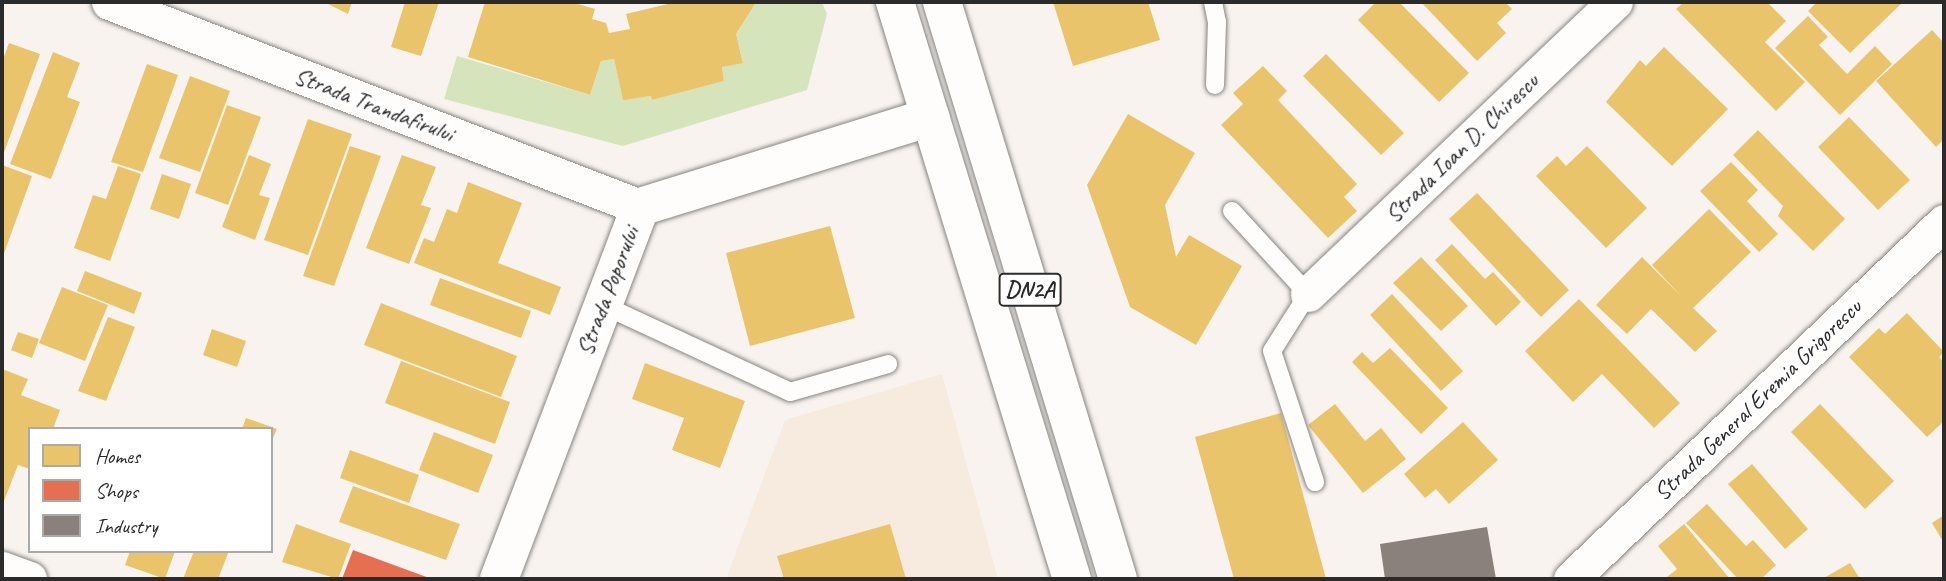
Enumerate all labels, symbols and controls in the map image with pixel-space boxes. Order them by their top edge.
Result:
street label: Strada Trandafirului [290,61,458,149]
street label: Strada Ioan D. Chirescu [1380,68,1544,228]
street label: Strada Poporului [570,223,646,359]
road number: DN2A [998,270,1062,310]
street label: Strada General Eremia Grigorescu [1648,293,1868,507]
legend [28,427,273,553]
text: Homes [95,443,140,469]
text: Shops [95,478,138,504]
text: Industry [95,513,158,539]

